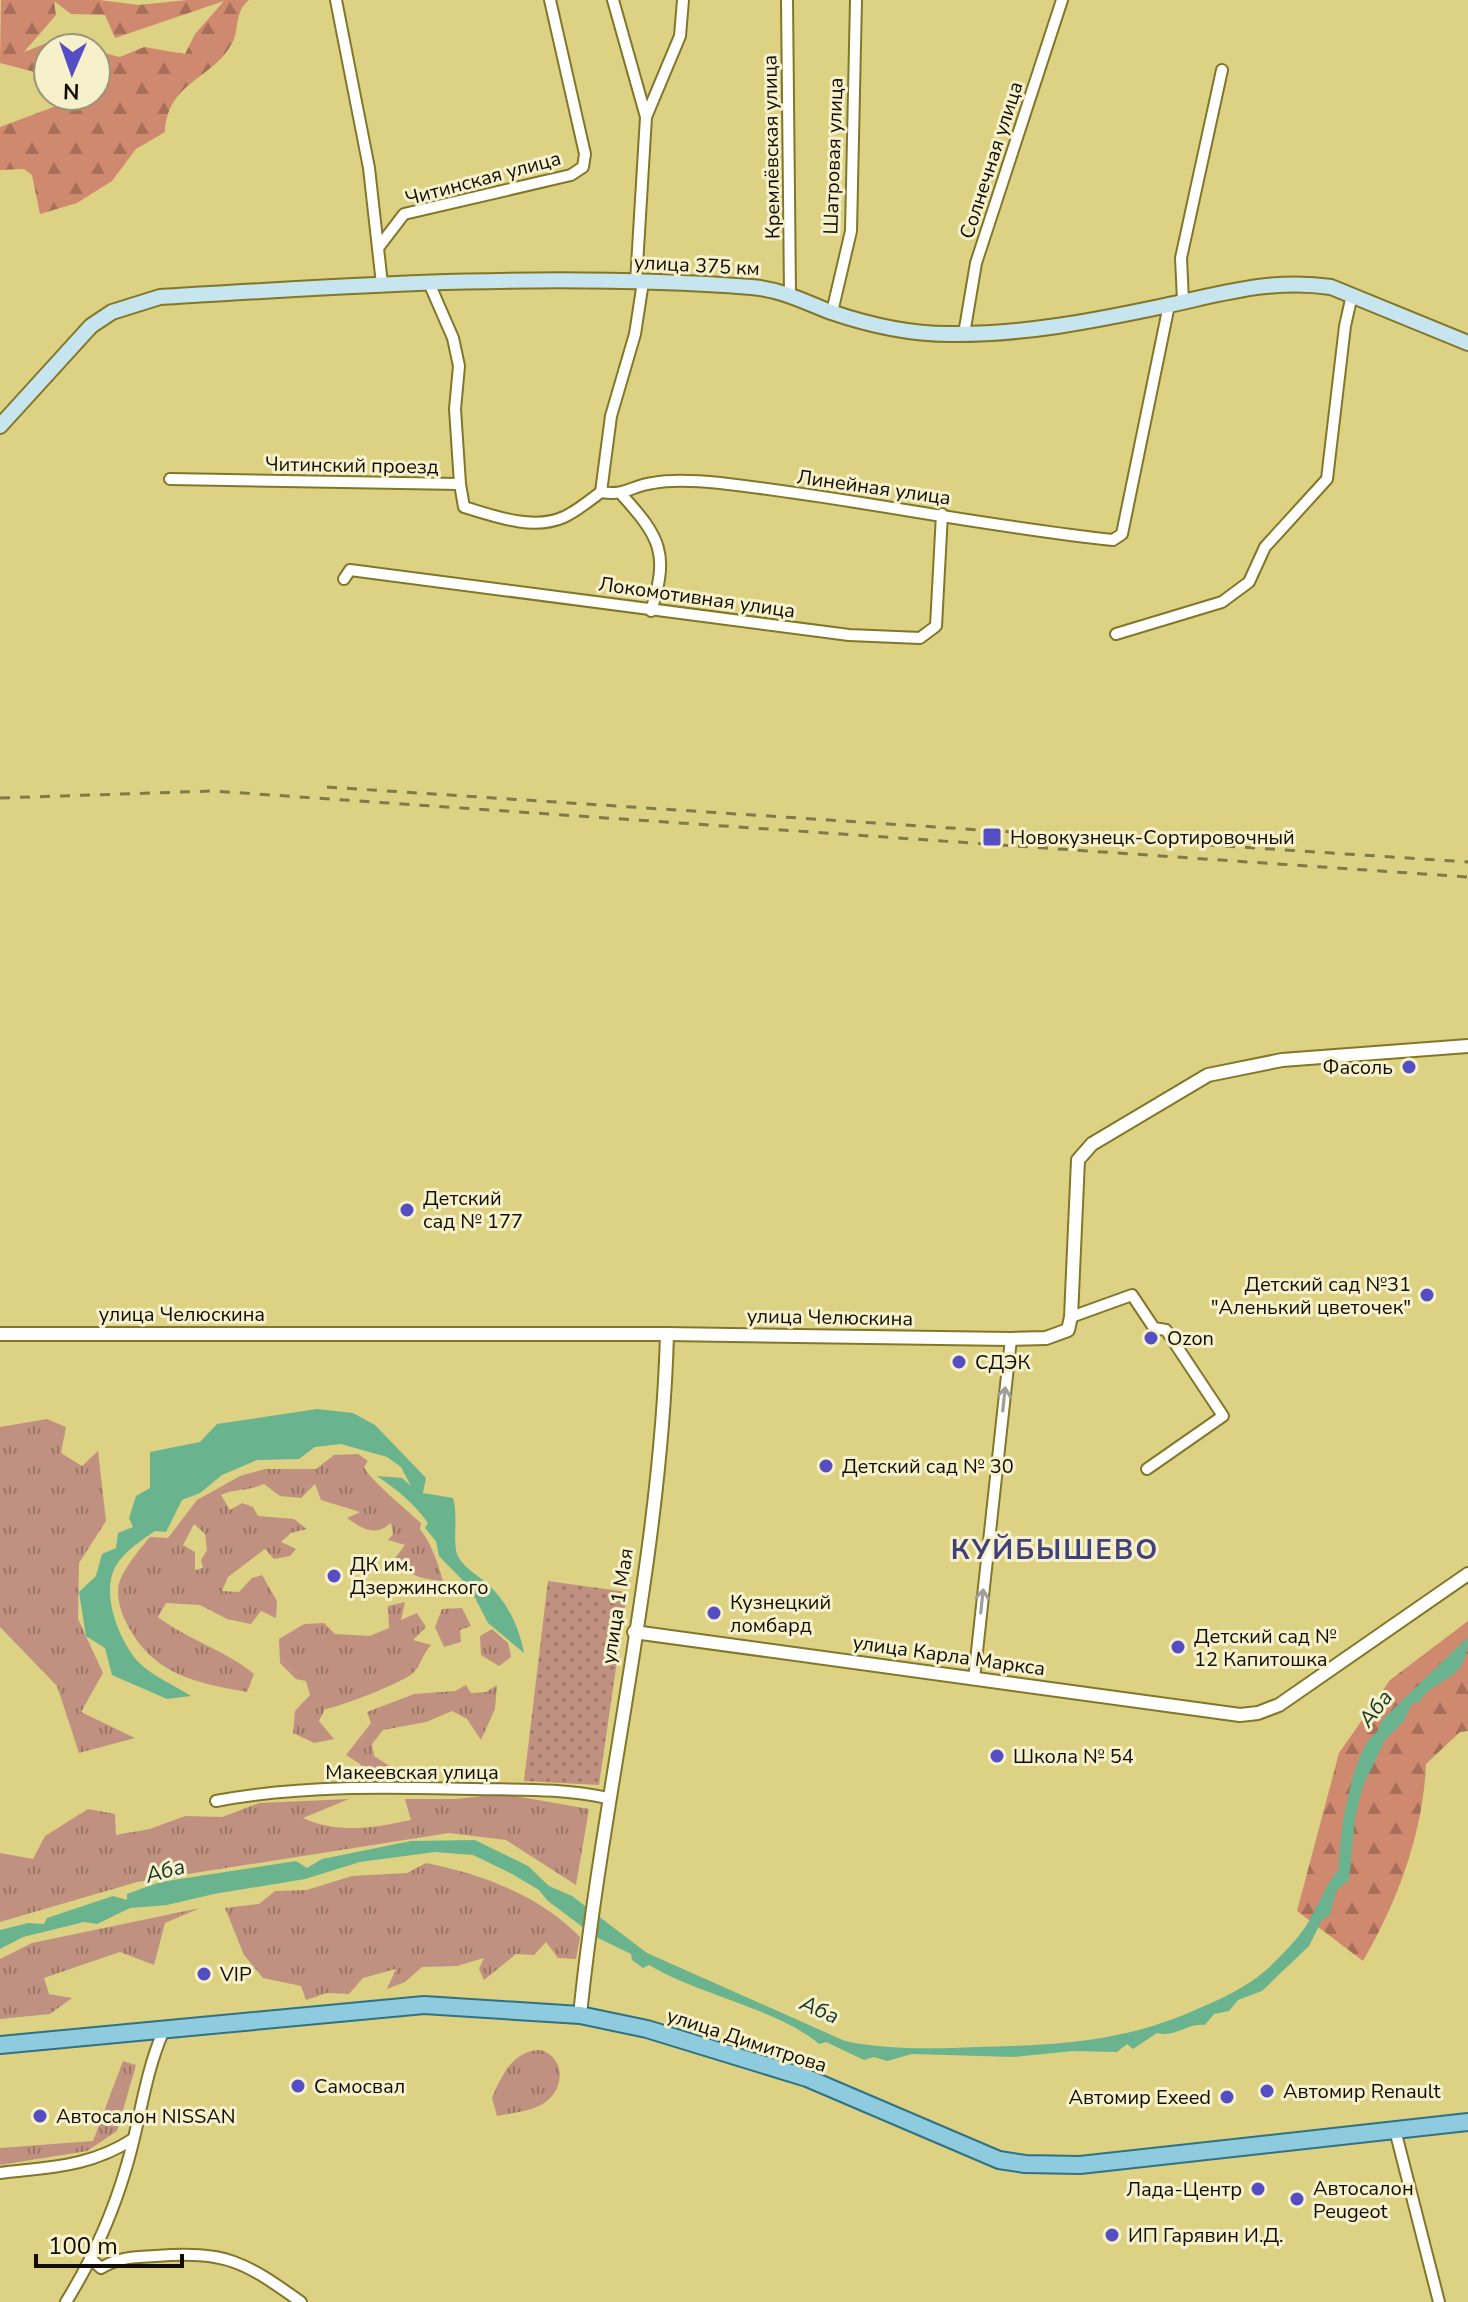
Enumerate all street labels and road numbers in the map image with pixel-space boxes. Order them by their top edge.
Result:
street label: Кремлёвская улица [756,55,787,239]
street label: Шатровая улица [817,77,850,235]
street label: Солнечная улица [953,78,1030,242]
street label: Читинская улица [402,145,564,212]
street label: улица 375 км [633,249,760,282]
street label: Читинский проезд [265,450,439,481]
street label: Линейная улица [795,463,953,512]
street label: Локомотивная улица [597,570,797,625]
street label: улица Челюскина [99,1301,265,1328]
street label: улица Челюскина [747,1303,913,1332]
street label: улица 1 Мая [595,1546,640,1666]
street label: улица Карла Маркса [851,1629,1047,1682]
street label: Макеевская улица [325,1759,499,1786]
street label: улица Димитрова [663,2002,830,2079]

